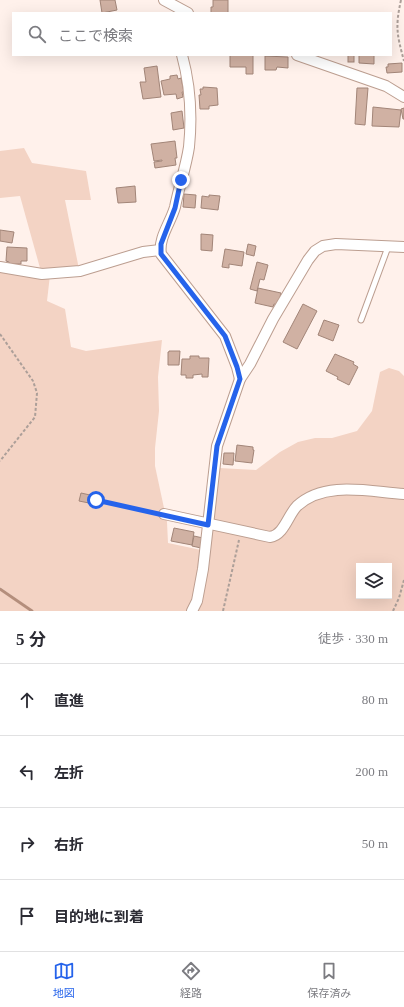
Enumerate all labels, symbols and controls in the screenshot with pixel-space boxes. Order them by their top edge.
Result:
search box [12,12,392,56]
icon: search [26,23,48,45]
text: ここで検索 [58,28,133,44]
route end [172,171,190,189]
route start [87,491,105,509]
map controls [356,563,392,599]
button: layers [356,563,392,599]
text: 5 分 [16,630,46,649]
text: 徒歩 · 330 m [318,631,388,646]
icon: ahead [16,689,38,711]
text: 80 m [362,692,388,707]
text: 直進 [54,693,84,709]
icon: left [16,761,38,783]
text: 200 m [355,764,388,779]
text: 左折 [54,765,84,781]
icon: right [16,833,38,855]
text: 50 m [362,836,388,851]
text: 右折 [54,837,84,853]
icon: arrive [16,905,38,927]
text: 目的地に到着 [54,909,144,925]
tab: 地図 [53,960,75,1000]
tab: 経路 [180,960,202,1000]
tab: 保存済み [307,960,351,1000]

